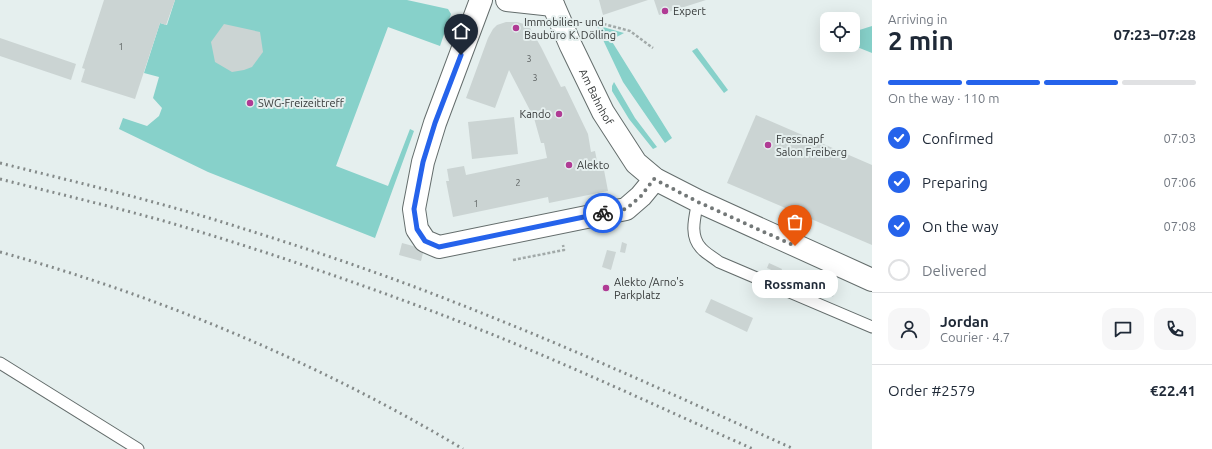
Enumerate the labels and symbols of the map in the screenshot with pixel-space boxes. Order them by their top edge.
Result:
place label: Expert [673,5,707,17]
marker: Expert [660,6,670,16]
pin [444,14,478,55]
place label: Immobilien- und Baubüro K. Dölling [524,16,616,41]
marker: Immobilien- und Baubüro K. Dölling [511,23,521,33]
house number: 1 [118,42,124,52]
house number: 3 [526,54,532,64]
street label: Am Bahnhof [577,67,616,128]
house number: 3 [532,73,538,83]
place label: SWG-Freizeittreff [258,97,344,109]
marker: SWG-Freizeittreff [245,98,255,108]
place label: Kando [520,108,551,120]
marker: Kando [554,109,564,119]
place label: Fressnapf Salon Freiberg [776,133,847,158]
marker: Fressnapf Salon Freiberg [763,140,773,150]
place label: Alekto [577,159,609,171]
marker: Alekto [564,160,574,170]
house number: 2 [515,178,521,188]
courier [583,193,623,233]
house number: 1 [473,199,479,209]
pin [778,205,812,246]
callout: Rossmann [752,270,838,298]
place label: Alekto /Arno's Parkplatz [614,276,684,301]
marker: Alekto /Arno's Parkplatz [601,283,611,293]

